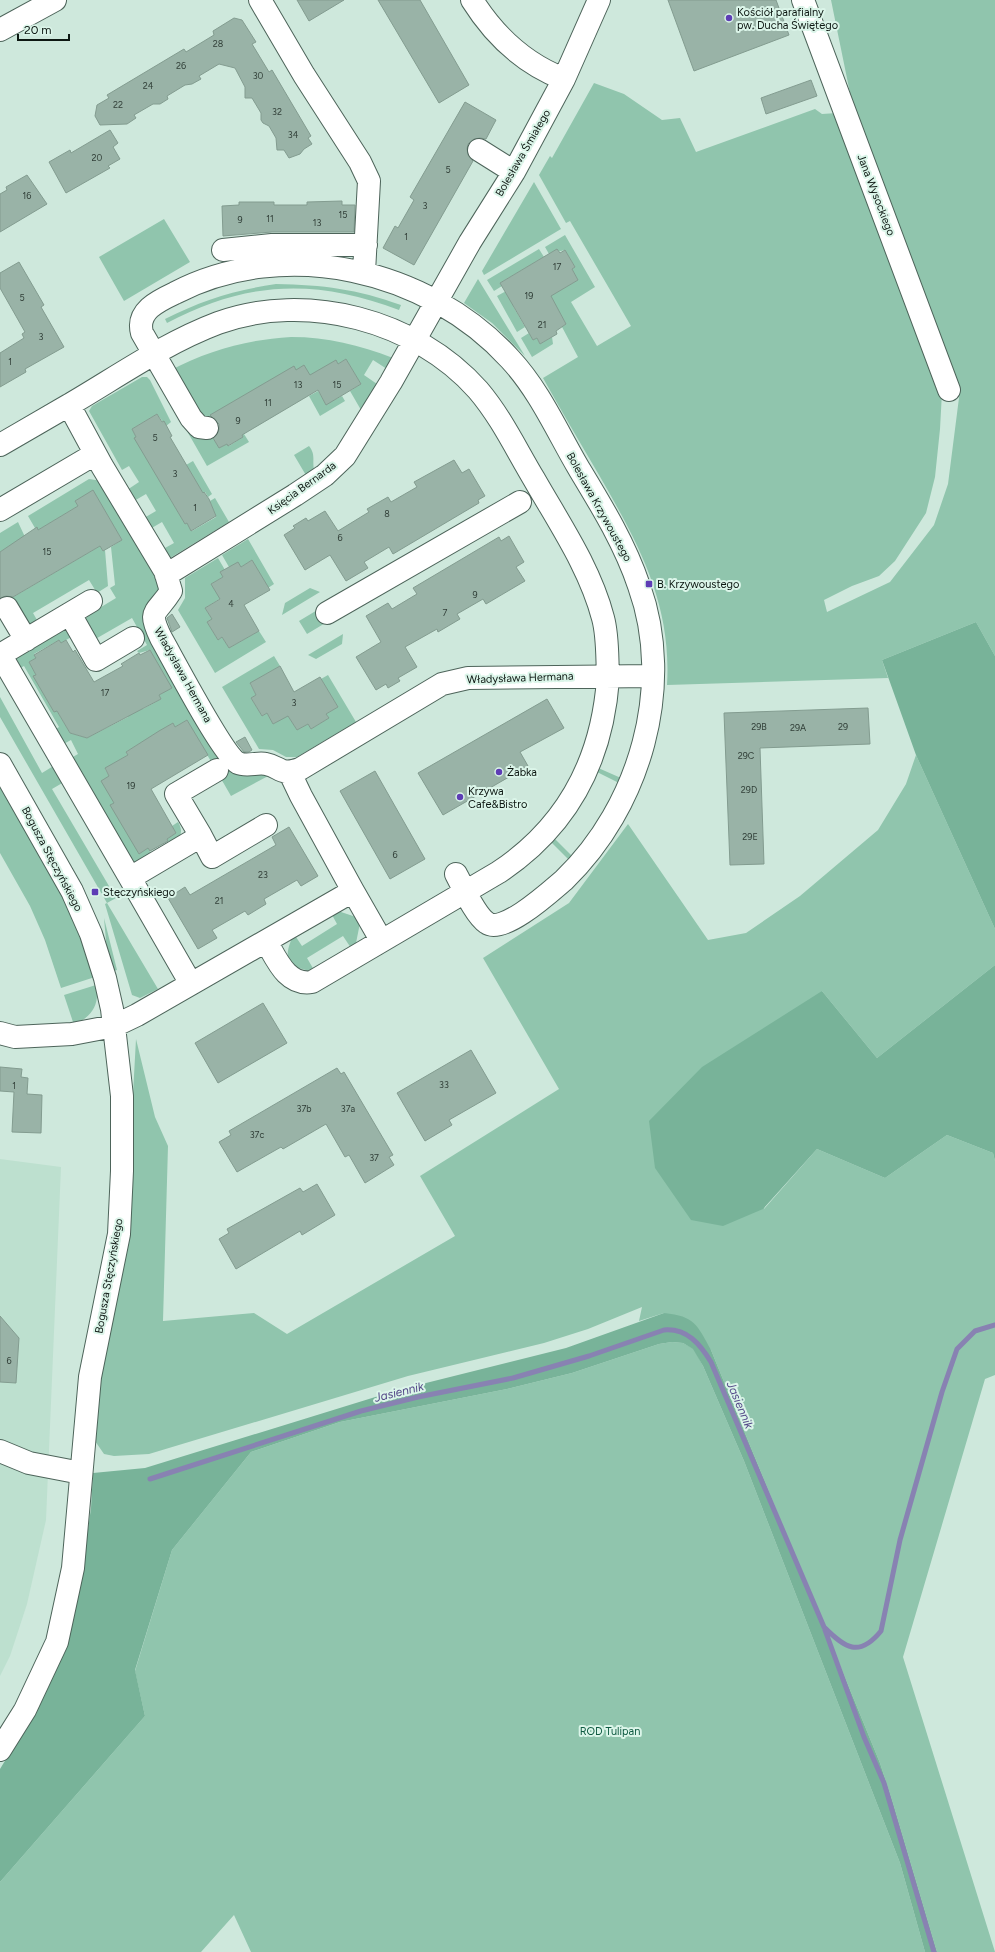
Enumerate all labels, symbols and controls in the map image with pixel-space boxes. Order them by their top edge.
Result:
place label: Kościół parafialny pw. Ducha Świętego [737,6,838,32]
marker: Kościół parafialny pw. Ducha Świętego [724,13,734,23]
scale bar [18,16,69,42]
text: 20 m [24,23,52,37]
house number: 28 [213,38,224,49]
house number: 26 [176,60,186,71]
house number: 30 [253,70,264,81]
house number: 24 [143,80,154,91]
house number: 22 [113,99,123,110]
house number: 32 [272,106,282,117]
street label: Bolesława Śmiałego [492,107,553,199]
house number: 34 [288,129,299,140]
house number: 20 [92,152,103,163]
street label: Jana Wysockiego [854,152,898,238]
house number: 5 [445,164,451,175]
house number: 16 [23,190,31,201]
house number: 3 [423,200,428,211]
house number: 15 [339,209,347,220]
house number: 11 [266,213,274,224]
house number: 9 [237,214,243,225]
house number: 13 [313,217,321,228]
house number: 1 [404,231,408,242]
house number: 17 [553,261,561,272]
house number: 19 [525,290,533,301]
house number: 5 [19,292,25,303]
house number: 21 [538,319,546,330]
house number: 3 [39,331,44,342]
house number: 1 [8,356,12,367]
house number: 13 [294,379,302,390]
house number: 15 [333,379,341,390]
house number: 11 [264,397,272,408]
house number: 9 [235,415,241,426]
house number: 5 [152,432,158,443]
street label: Bolesława Krzywoustego [564,450,634,564]
street label: Księcia Bernarda [265,459,339,517]
house number: 3 [173,468,178,479]
house number: 1 [193,502,197,513]
house number: 8 [384,508,390,519]
house number: 6 [337,532,343,543]
house number: 15 [43,546,51,557]
place label: B. Krzywoustego [657,578,739,591]
marker: B. Krzywoustego [644,579,654,589]
house number: 9 [472,589,478,600]
house number: 4 [228,598,234,609]
house number: 7 [443,607,448,618]
street label: Władysława Hermana [151,625,215,725]
street label: Władysława Hermana [466,670,574,686]
house number: 17 [101,687,109,698]
house number: 3 [292,697,297,708]
house number: 29B [751,721,767,732]
house number: 29 [838,721,848,732]
house number: 29A [790,722,806,733]
house number: 29C [738,750,755,761]
place label: Żabka [507,766,537,779]
marker: Żabka [494,767,504,777]
house number: 19 [127,780,135,791]
house number: 29D [741,784,757,795]
place label: Krzywa Cafe&Bistro [468,785,527,811]
marker: Krzywa Cafe&Bistro [455,792,465,802]
street label: Bogusza Stęczyńskiego [19,804,85,914]
house number: 29E [742,831,758,842]
house number: 6 [392,849,398,860]
house number: 23 [258,869,268,880]
place label: Stęczyńskiego [103,886,175,899]
marker: Stęczyńskiego [90,887,100,897]
house number: 21 [215,895,223,906]
house number: 33 [439,1079,449,1090]
house number: 1 [12,1080,16,1091]
house number: 37b [296,1103,312,1114]
house number: 37a [341,1103,356,1114]
house number: 37c [250,1129,264,1140]
house number: 37 [369,1152,379,1163]
street label: Bogusza Stęczyńskiego [92,1217,126,1335]
house number: 6 [6,1355,12,1366]
water label: Jasiennik [723,1378,757,1432]
water label: Jasiennik [372,1379,426,1405]
park label: ROD Tulipan [580,1725,640,1738]

